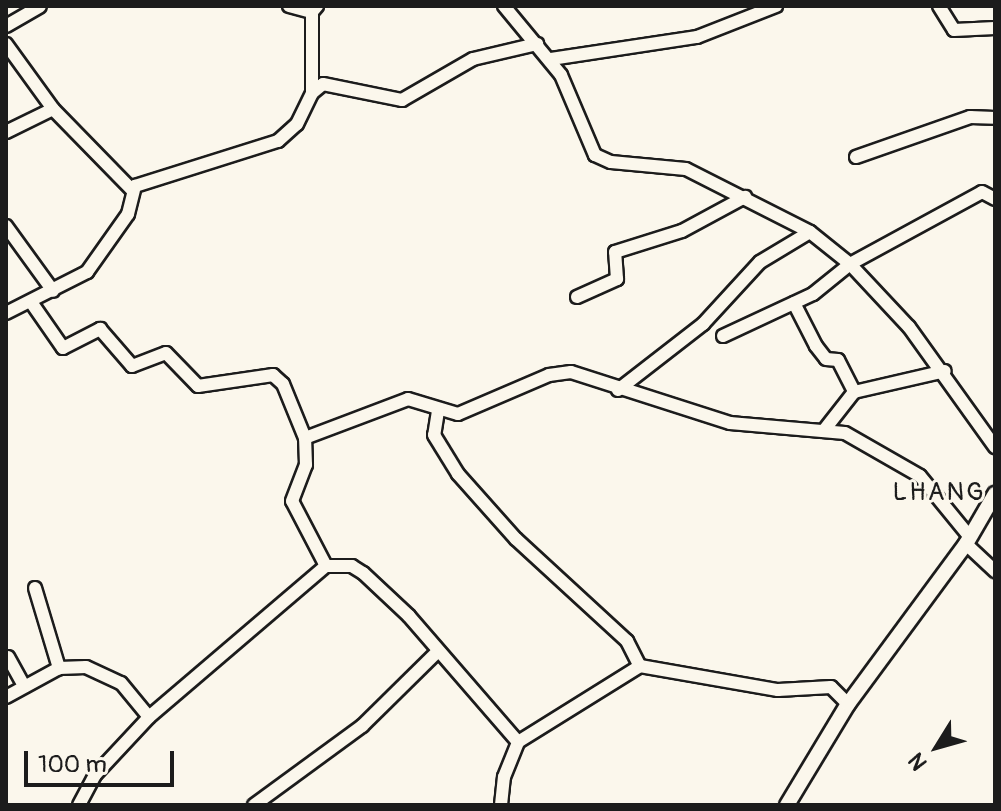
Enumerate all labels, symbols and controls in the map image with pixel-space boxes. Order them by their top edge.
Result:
district label: LHANG [893,477,985,509]
north arrow [897,707,977,787]
scale bar [28,735,178,785]
text: N [902,747,933,776]
text: 100 m [38,750,107,779]

